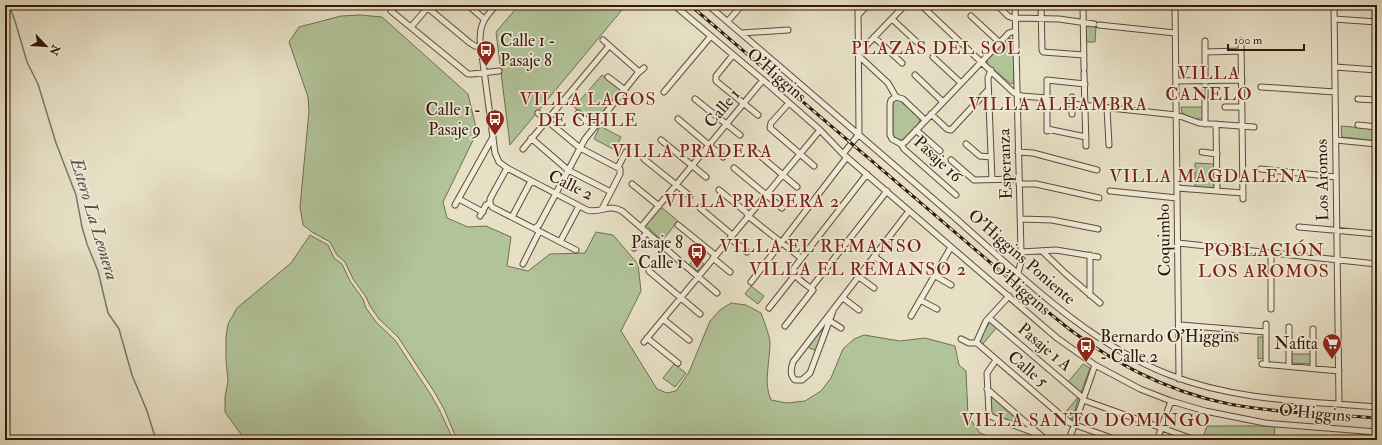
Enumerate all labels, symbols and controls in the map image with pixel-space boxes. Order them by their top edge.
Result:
north arrow [26,26,66,66]
scale bar [1228,26,1304,52]
place label: Calle 1 - Pasaje 8 [500,30,556,71]
text: 100 m [1234,33,1263,48]
district label: PLAZAS DEL SOL [851,37,1021,60]
bus stop icon: Calle 1 - Pasaje 8 [475,39,497,67]
text: N [46,42,63,58]
street label: O'Higgins [743,43,811,107]
district label: VILLA CANELO [1165,62,1253,106]
street label: Calle 1 [700,84,744,132]
district label: VILLA LAGOS DE CHILE [520,88,656,132]
district label: VILLA ALHAMBRA [968,93,1148,116]
place label: Calle 1 - Pasaje 9 [425,99,481,140]
bus stop icon: Calle 1 - Pasaje 9 [484,108,506,136]
street label: Esperanza [993,127,1018,200]
street label: Pasaje 16 [909,131,968,188]
street label: Los Aromos [1311,138,1333,221]
district label: VILLA PRADERA [611,140,773,163]
water label: Estero La Leonera [64,154,124,283]
street label: Calle 2 [545,165,597,205]
district label: VILLA MAGDALENA [1109,165,1309,188]
district label: VILLA PRADERA 2 [664,190,840,213]
street label: Coquimbo [1153,204,1175,276]
street label: O'Higgins Poniente [964,205,1080,309]
place label: Pasaje 8 - Calle 1 [627,232,683,273]
district label: VILLA EL REMANSO [720,235,922,258]
district label: POBLACIÓN LOS AROMOS [1198,239,1330,283]
bus stop icon: Pasaje 8 - Calle 1 [686,241,708,269]
street label: O'Higgins [987,257,1055,319]
district label: VILLA EL REMANSO 2 [749,258,967,281]
street label: Pasaje 1 A [1014,318,1077,376]
place label: Bernardo O'Higgins - Calle 2 [1100,326,1239,367]
supermarket icon: Nafita [1321,332,1343,360]
place label: Nafita [1274,333,1319,354]
bus stop icon: Bernardo O'Higgins - Calle 2 [1075,335,1097,363]
street label: Calle 5 [1004,346,1053,392]
street label: O'Higgins [1278,399,1352,427]
district label: VILLA SANTO DOMINGO [961,409,1211,432]

